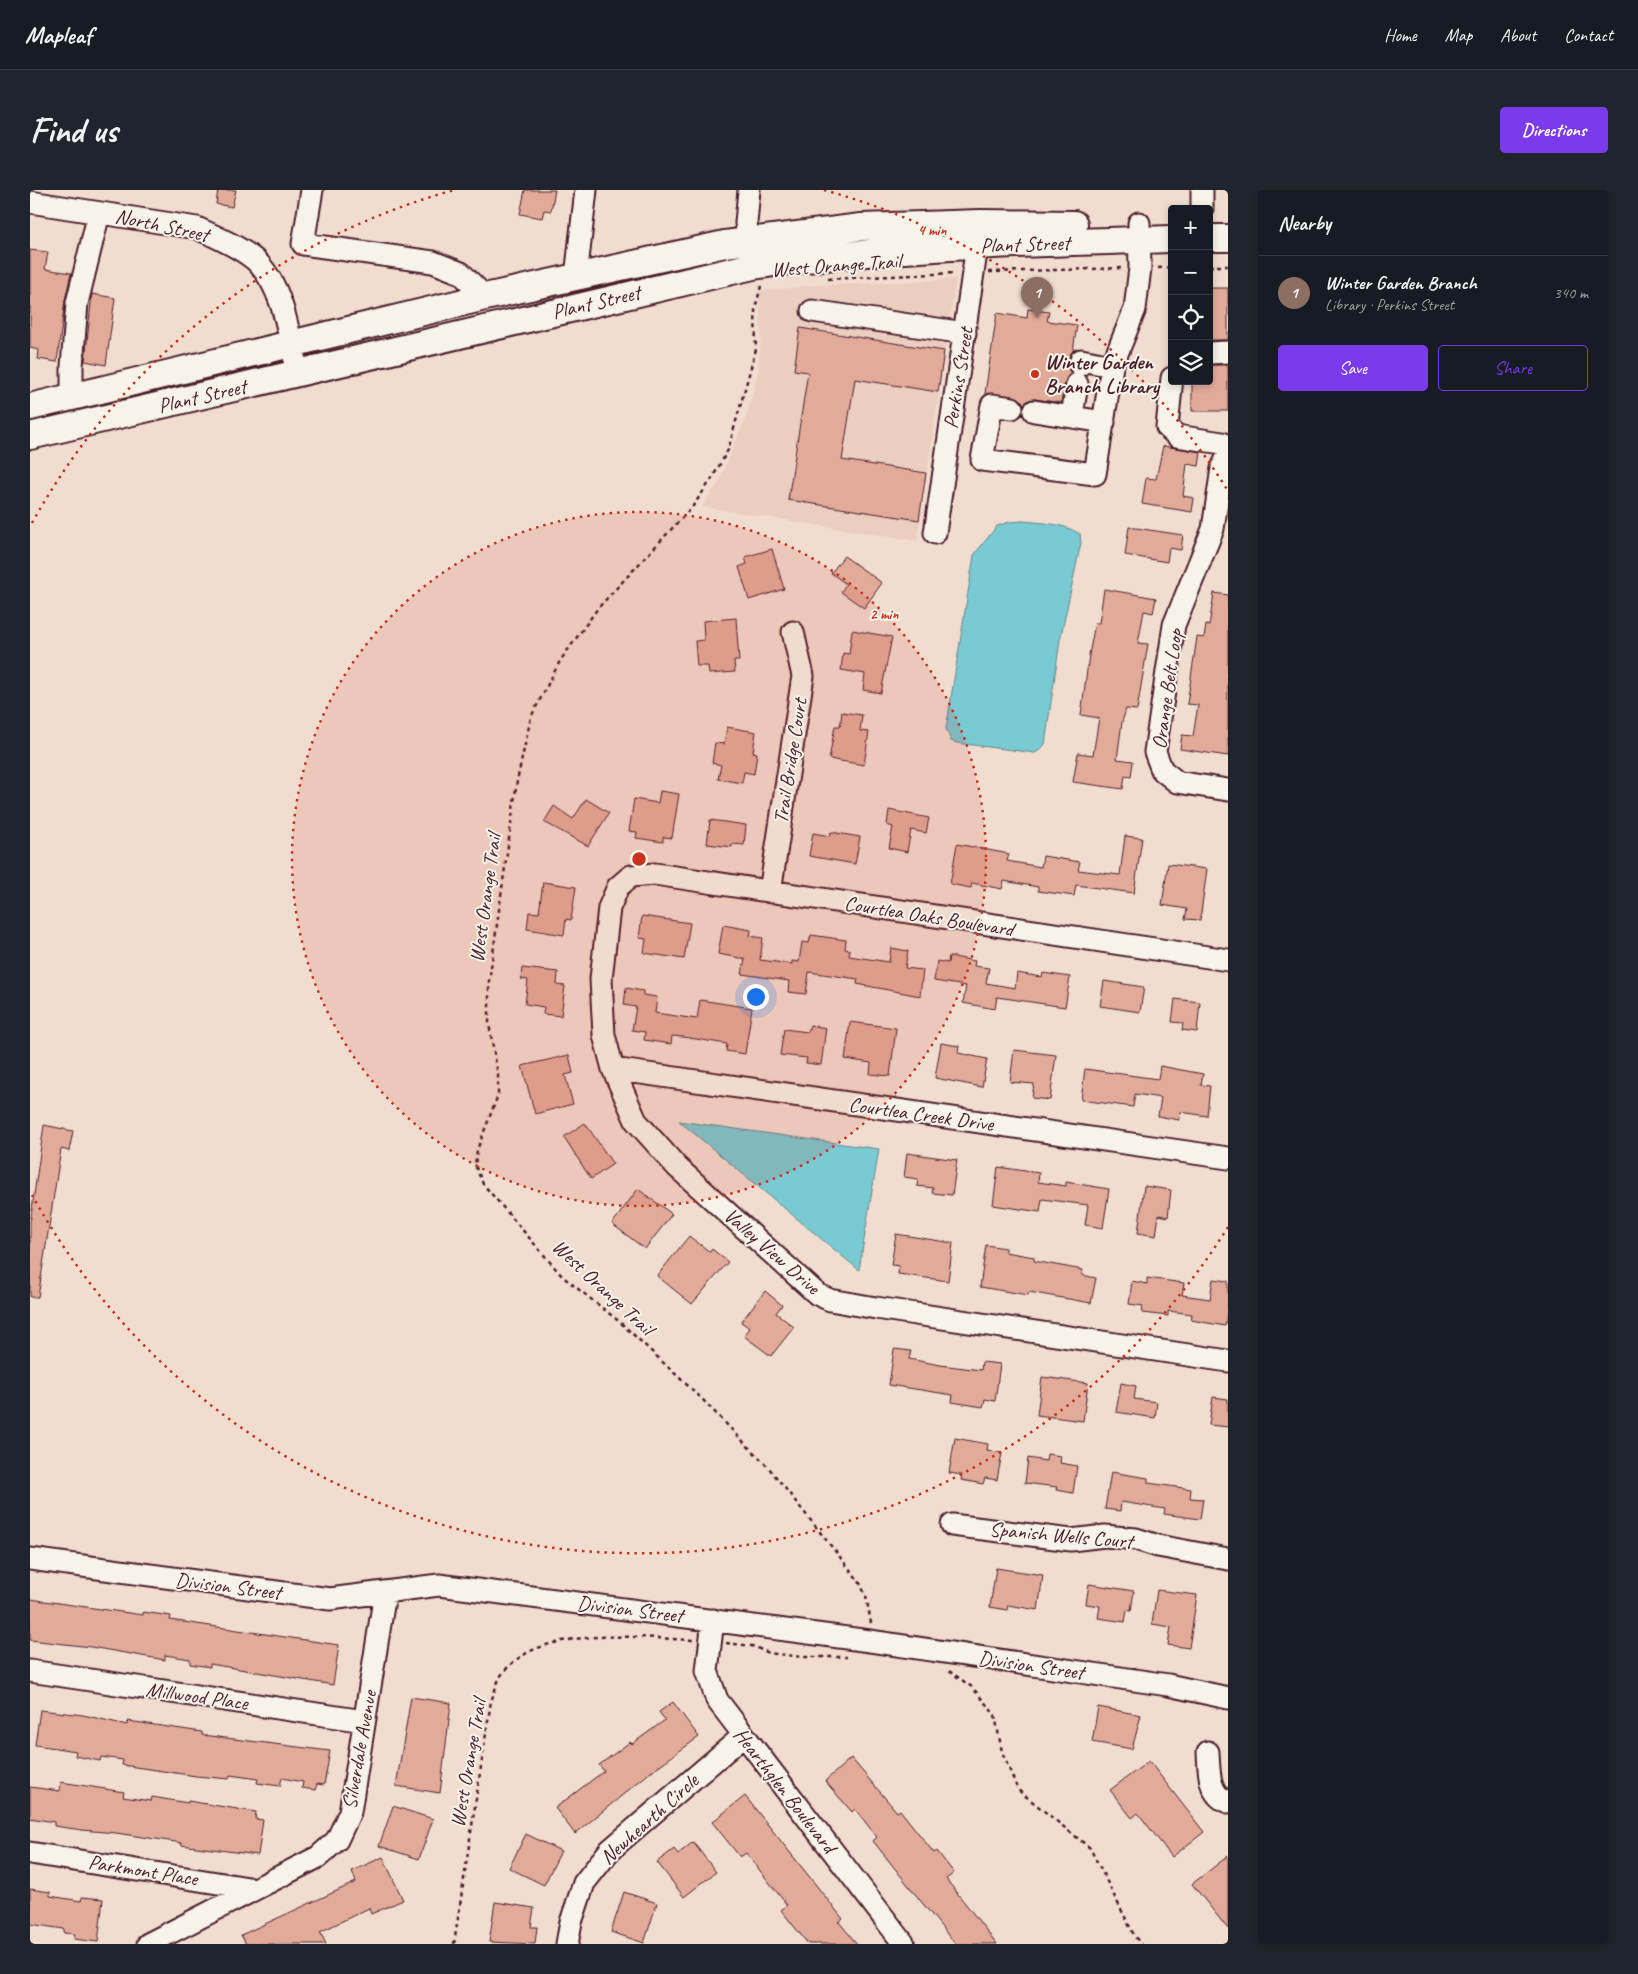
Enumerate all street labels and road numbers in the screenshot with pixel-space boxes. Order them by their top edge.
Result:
street label: North Street [113,202,214,248]
street label: Plant Street [980,229,1073,259]
street label: West Orange Trail [771,247,905,282]
street label: Plant Street [549,279,645,325]
street label: Perkins Street [937,323,979,431]
street label: Plant Street [155,373,251,419]
street label: Orange Belt Loop [1146,625,1189,751]
street label: Trail Bridge Court [767,694,813,826]
street label: West Orange Trail [463,829,507,964]
street label: Courtlea Oaks Boulevard [843,890,1018,943]
street label: Courtlea Creek Drive [847,1091,996,1137]
street label: Valley View Drive [719,1202,826,1301]
street label: West Orange Trail [547,1233,662,1343]
street label: Spanish Wells Court [988,1516,1137,1554]
street label: Division Street [174,1567,285,1606]
street label: Division Street [576,1590,687,1629]
street label: Division Street [977,1645,1088,1686]
street label: Millwood Place [144,1676,251,1716]
street label: Silverdale Avenue [336,1686,383,1811]
street label: West Orange Trail [444,1694,493,1829]
street label: Hearthglen Boulevard [728,1722,844,1861]
street label: Newhearth Circle [594,1767,705,1870]
street label: Parkmont Place [87,1849,202,1892]

